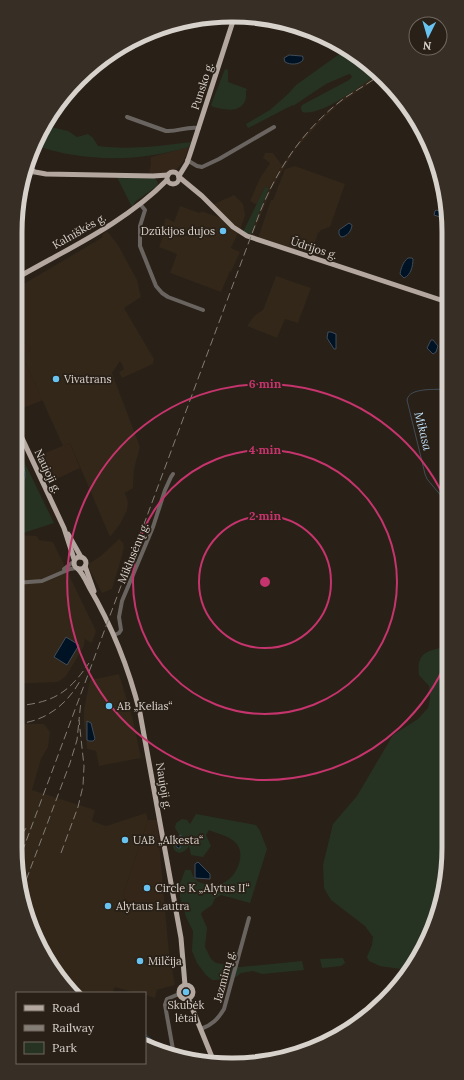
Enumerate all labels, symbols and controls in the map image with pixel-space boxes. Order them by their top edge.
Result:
north arrow [408,16,448,56]
text: N [422,39,432,53]
street label: Punsko g. [188,61,216,111]
street label: Kalniškės g. [50,210,108,252]
place label: Dzūkijos dujos [141,224,215,238]
marker: Dzūkijos dujos [218,226,228,236]
street label: Ūdrijos g. [289,234,339,262]
place label: Vivatrans [63,372,112,386]
marker: Vivatrans [51,374,61,384]
text: 6 min [249,376,282,391]
water label: Mikasa [411,410,436,452]
text: 4 min [249,442,282,457]
street label: Naujoji g. [32,447,64,495]
text: 2 min [249,508,281,523]
street label: Miklusėnų g. [114,520,152,586]
centre of rings [258,575,272,589]
place label: AB „Kelias“ [116,699,173,713]
marker: AB „Kelias“ [104,701,114,711]
street label: Naujoji g. [153,761,175,811]
place label: UAB „Alkesta“ [133,833,203,847]
marker: UAB „Alkesta“ [120,835,130,845]
place label: Circle K „Alytus II“ [155,881,250,895]
marker: Circle K „Alytus II“ [142,883,152,893]
place label: Alytaus Lautra [115,899,190,913]
marker: Alytaus Lautra [103,901,113,911]
street label: Jazminų g. [210,949,238,1004]
place label: Milčija [148,954,182,968]
marker: Milčija [135,956,145,966]
marker: Skubėk lėtai [181,987,191,997]
legend [16,992,146,1064]
place label: Skubėk lėtai [168,998,205,1025]
text: Road [52,1000,80,1015]
text: Railway [52,1020,95,1035]
text: Park [52,1040,78,1055]

